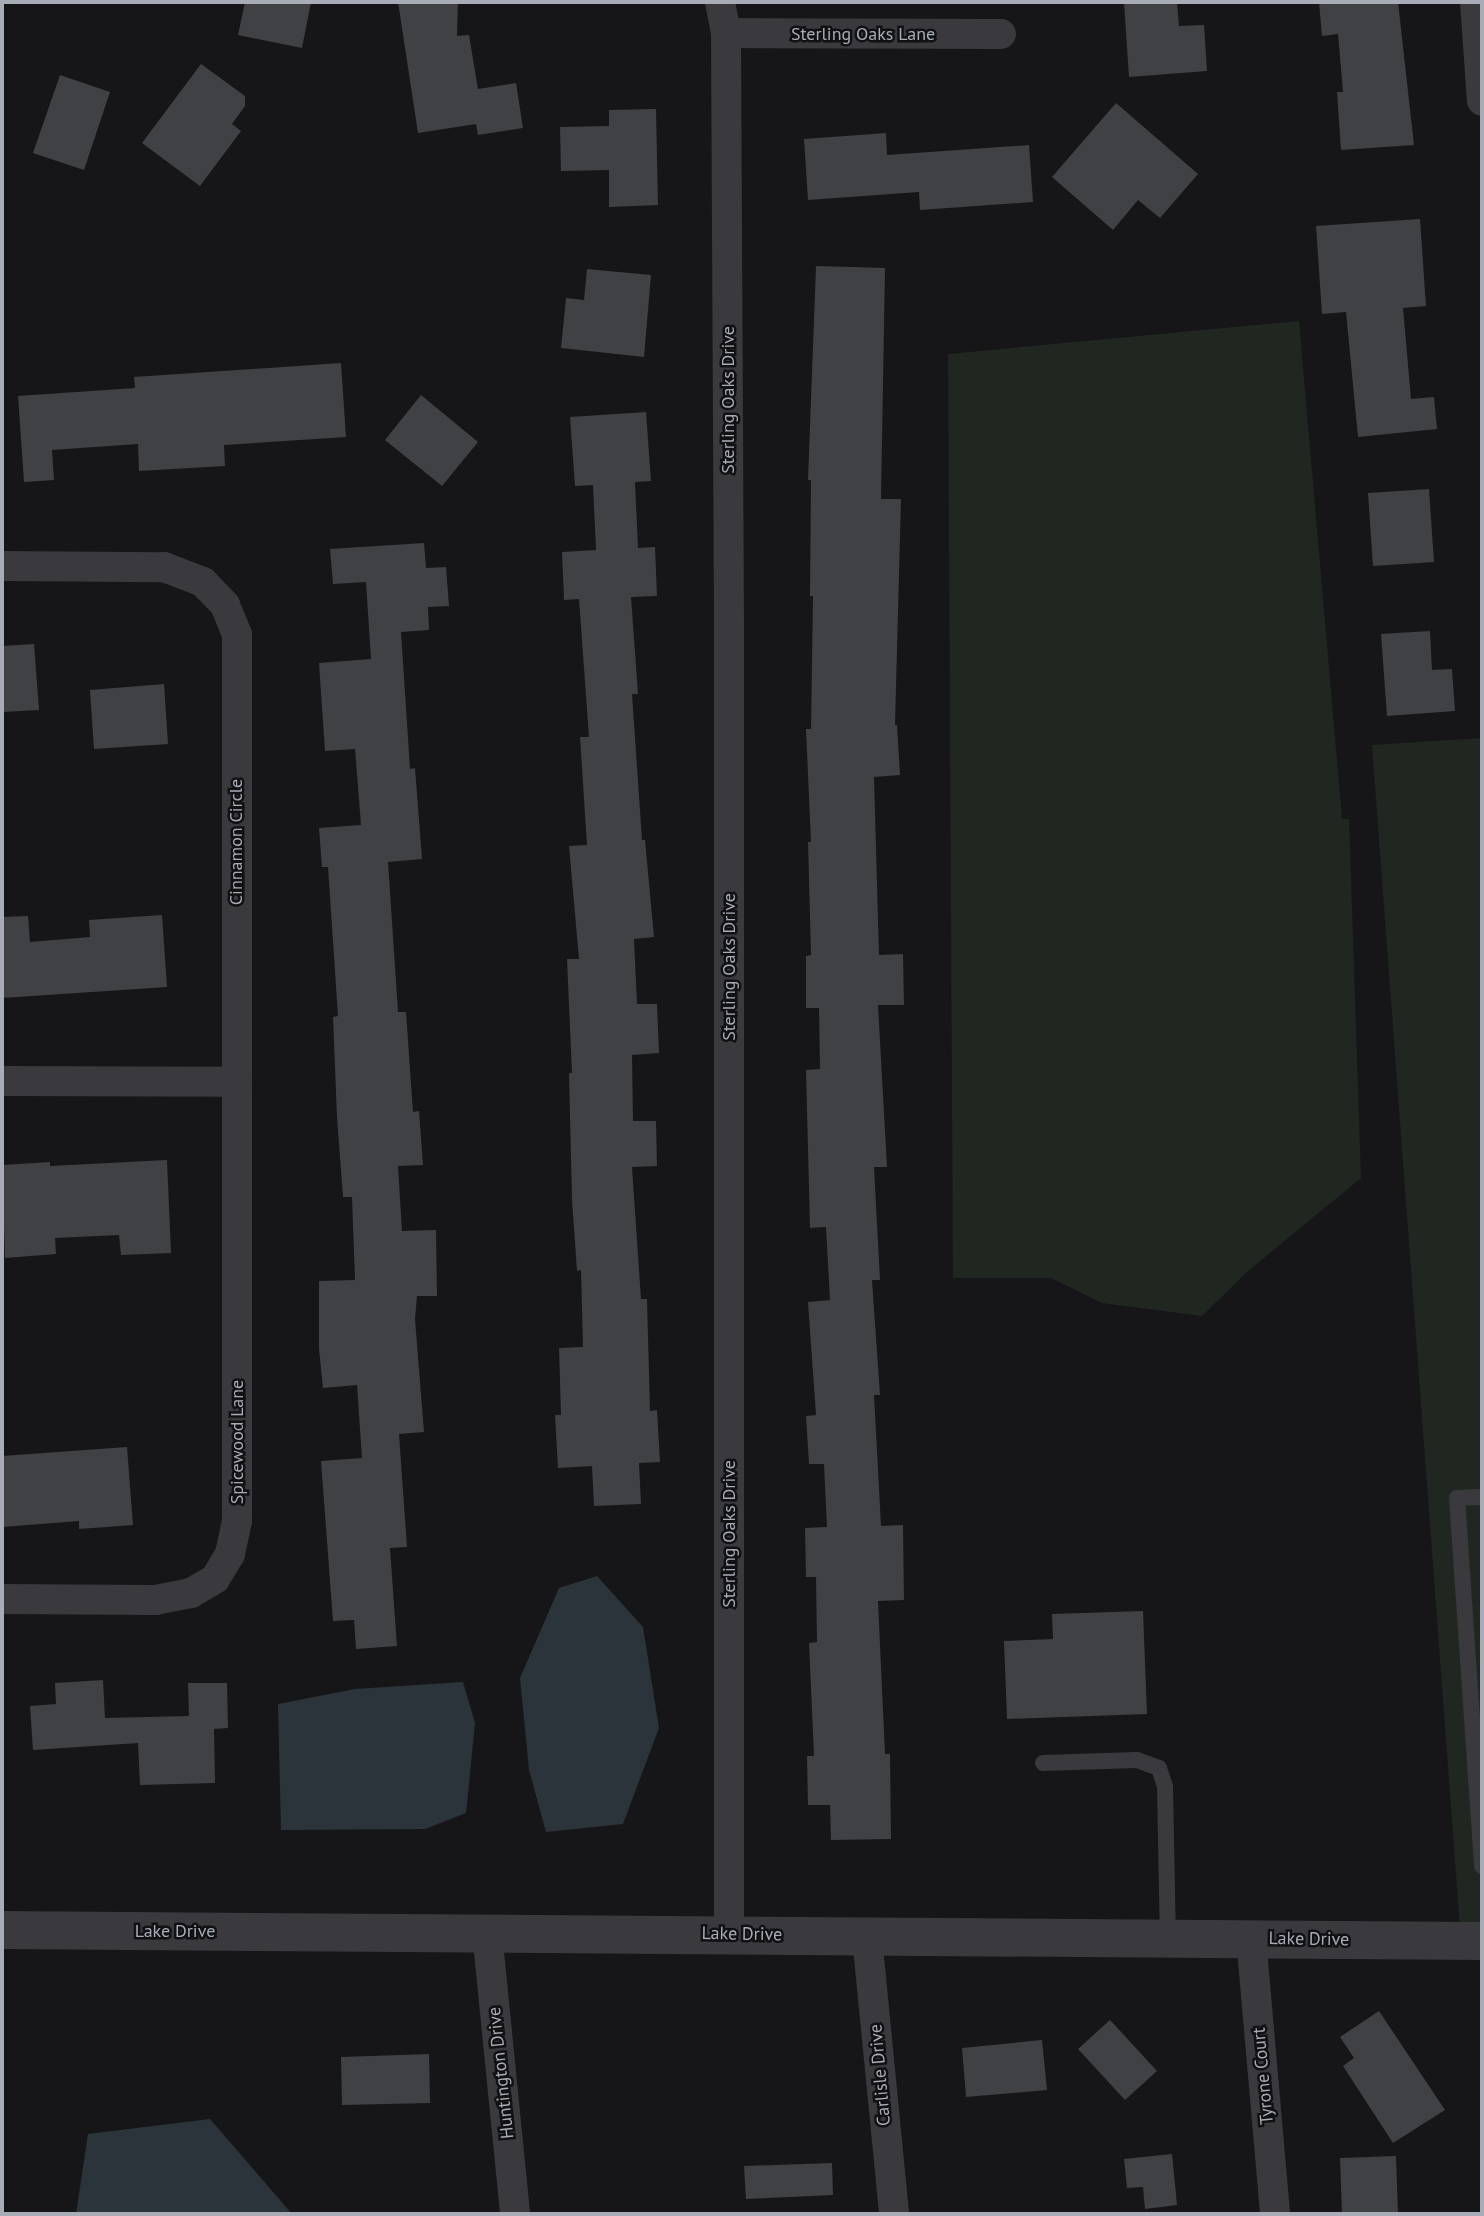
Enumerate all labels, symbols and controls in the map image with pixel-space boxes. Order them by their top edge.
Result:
street label: Sterling Oaks Lane [791,23,935,45]
street label: Sterling Oaks Drive [717,326,739,474]
street label: Cinnamon Circle [225,779,247,905]
street label: Sterling Oaks Drive [718,893,740,1041]
street label: Spicewood Lane [226,1380,248,1504]
street label: Sterling Oaks Drive [718,1460,740,1608]
street label: Lake Drive [135,1920,215,1942]
street label: Lake Drive [702,1922,782,1946]
street label: Lake Drive [1269,1927,1349,1951]
street label: Huntington Drive [483,2006,519,2140]
street label: Carlisle Drive [865,2023,895,2127]
street label: Tyrone Court [1248,2027,1278,2125]

